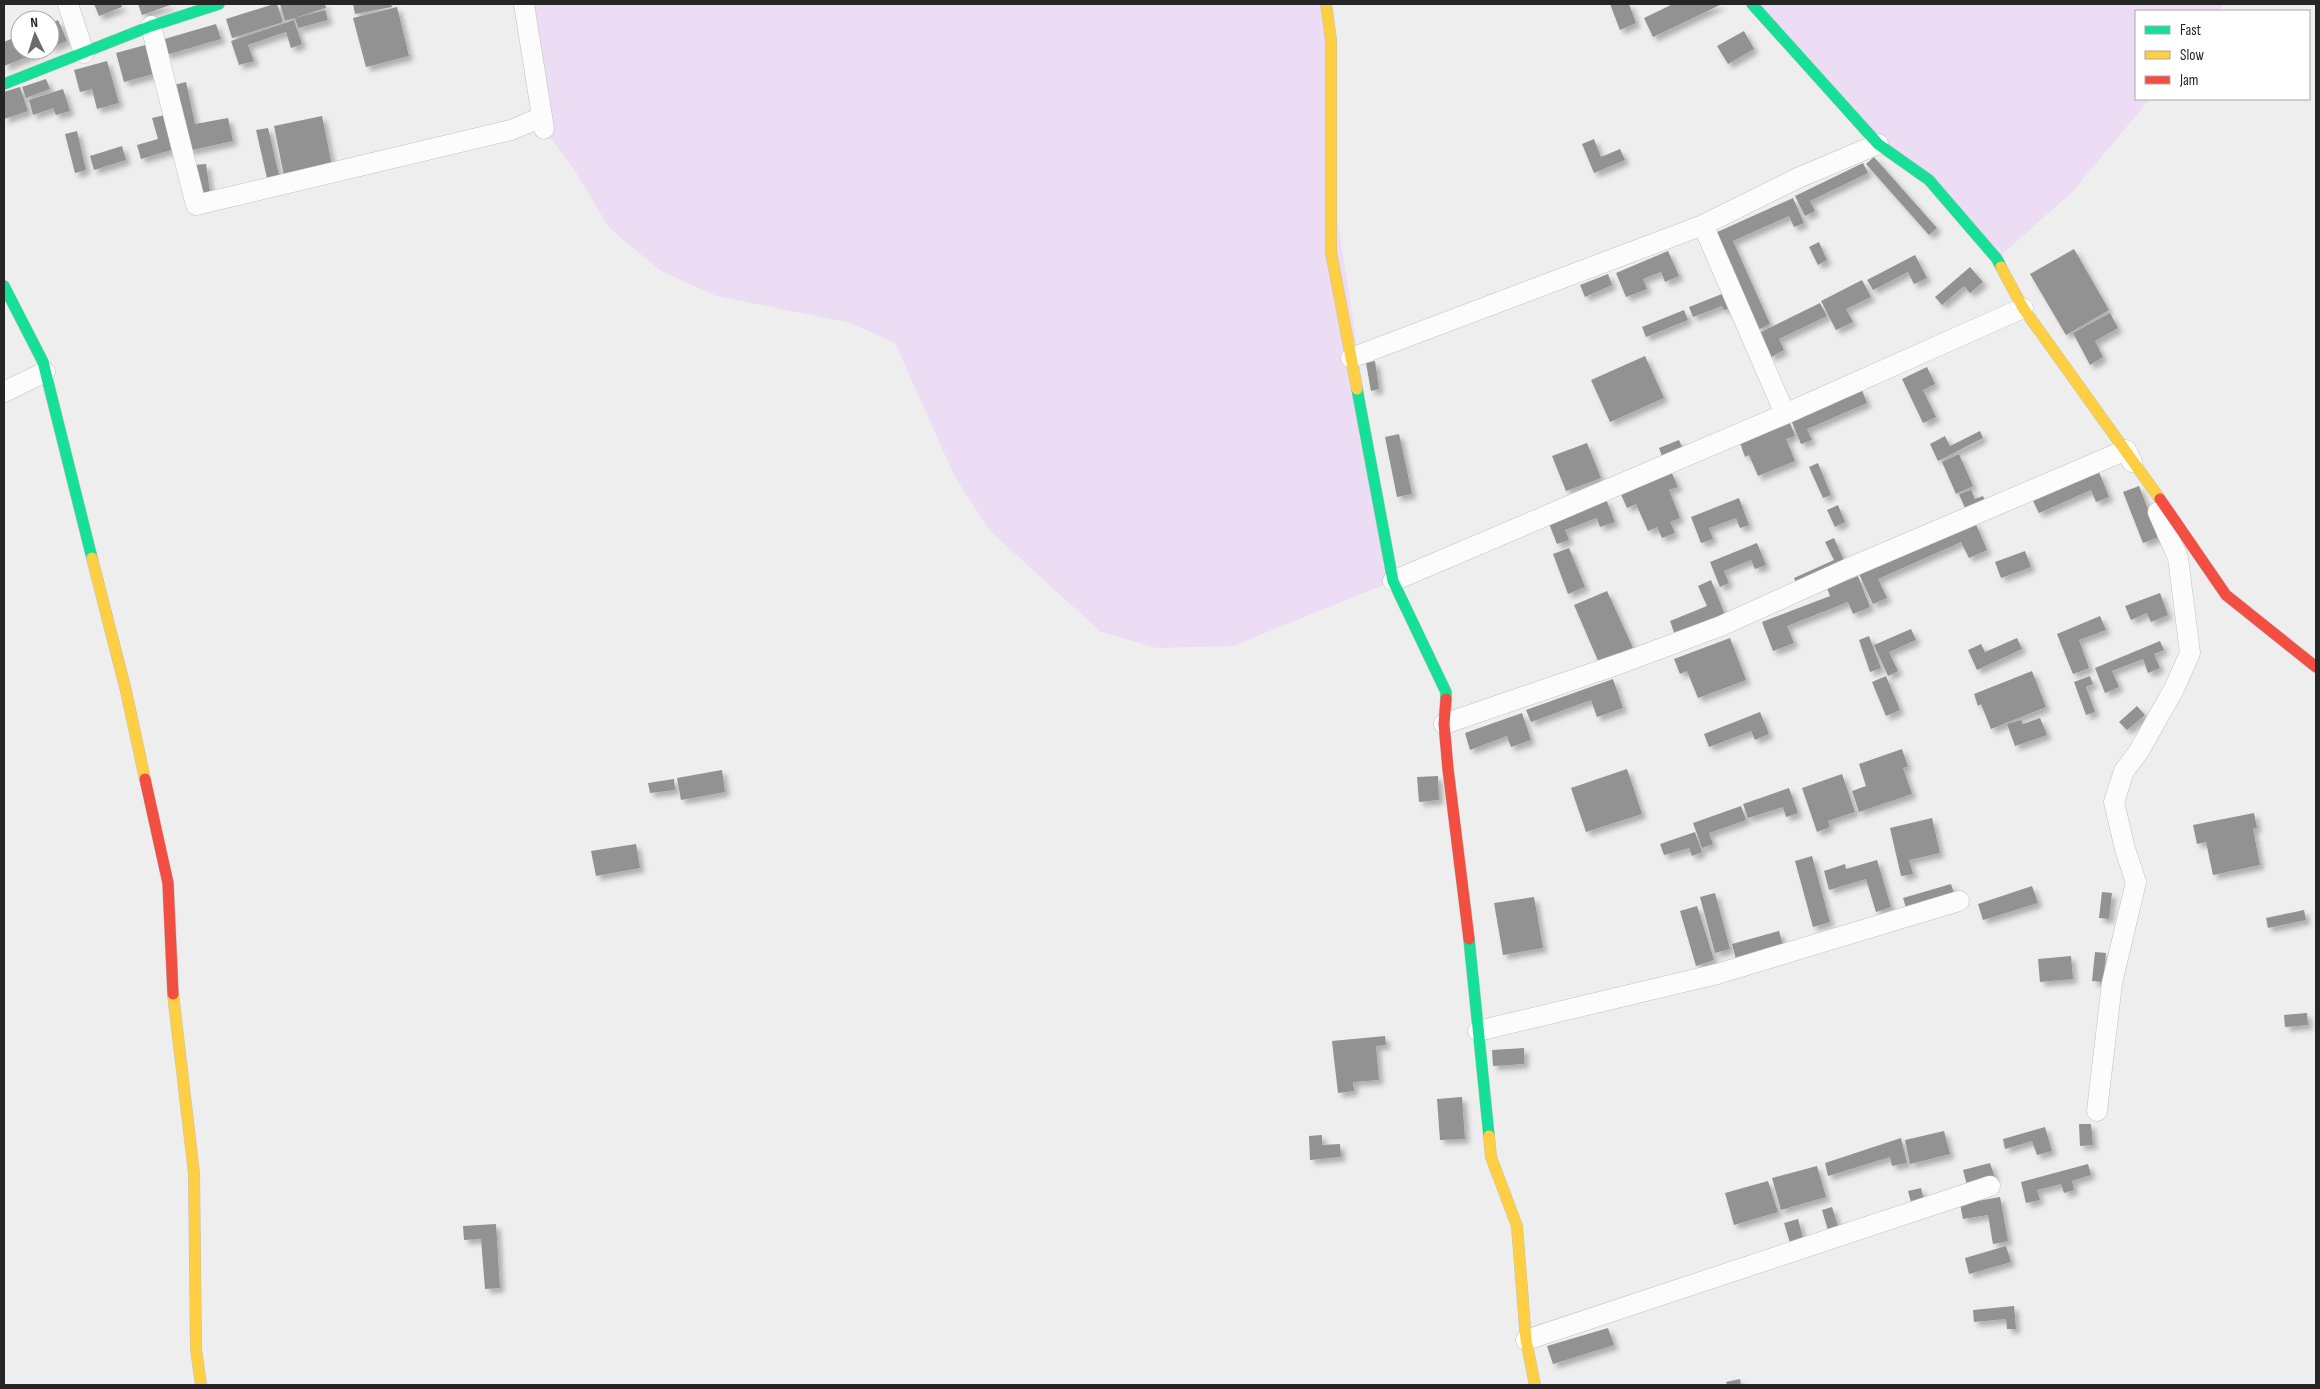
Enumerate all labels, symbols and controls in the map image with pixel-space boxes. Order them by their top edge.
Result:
north arrow [10,10,60,60]
legend [2135,10,2310,100]
text: N [30,14,38,31]
text: Fast [2180,21,2202,40]
text: Slow [2180,46,2204,65]
text: Jam [2179,71,2198,90]

